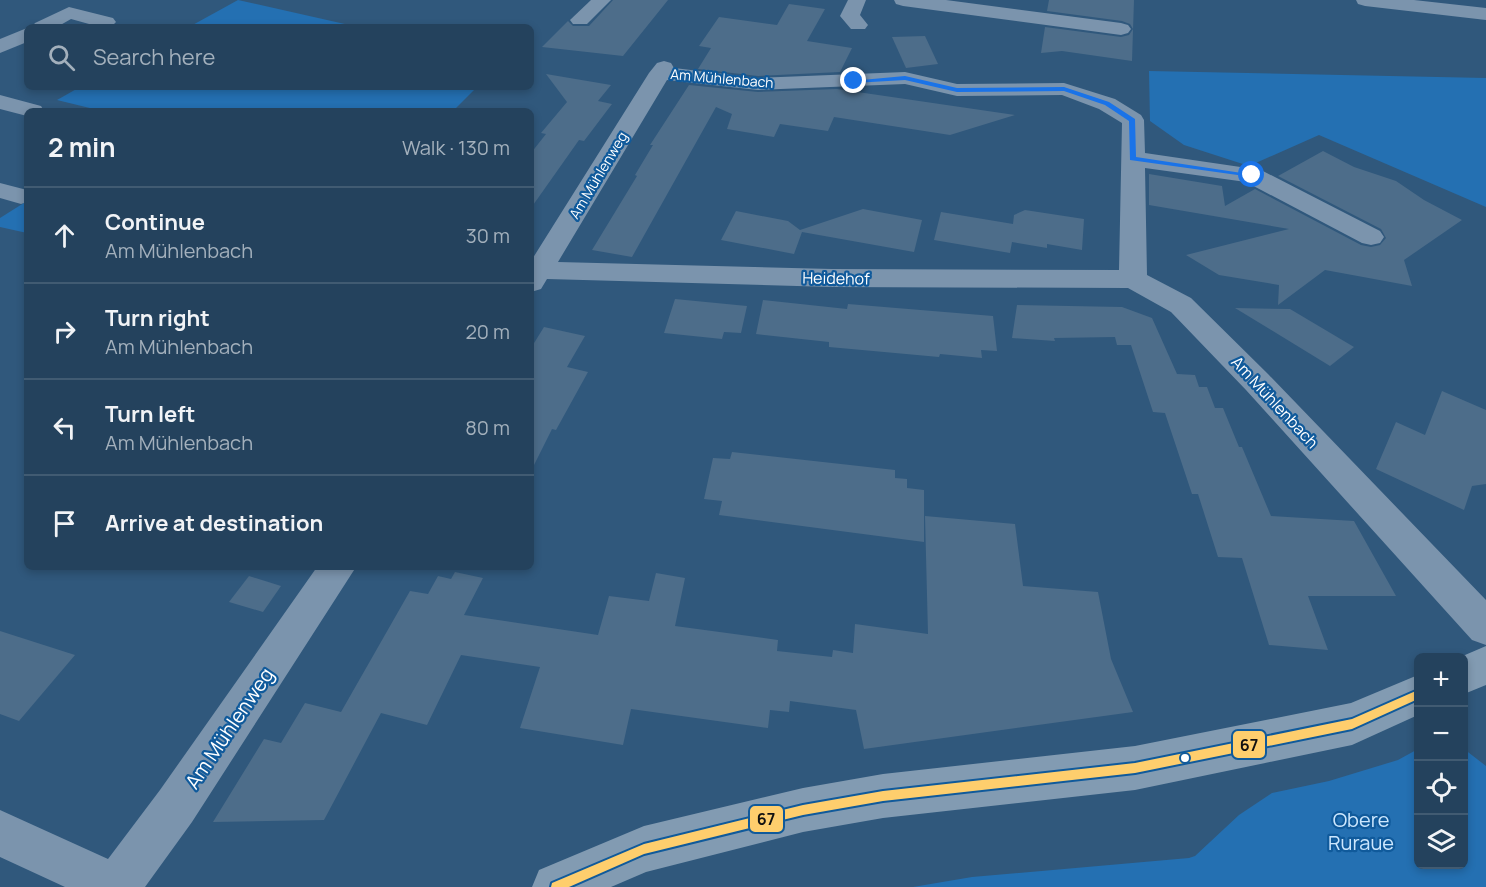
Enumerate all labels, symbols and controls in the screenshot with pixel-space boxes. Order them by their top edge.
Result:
search box [24,24,534,90]
icon: search [45,41,78,74]
text: Search here [93,42,215,72]
street label: Am Mühlenbach [670,64,774,92]
route end [840,67,866,93]
street label: Am Mühlenweg [565,128,631,222]
text: 2 min [48,129,116,165]
text: Walk · 130 m [402,134,510,161]
route start [1238,161,1264,187]
text: Continue [105,207,205,237]
icon: ahead [48,219,81,252]
text: 30 m [466,222,510,249]
text: Am Mühlenbach [105,237,253,264]
street label: Heidehof [802,266,870,290]
text: Turn right [105,303,210,333]
icon: right [48,315,81,348]
text: 20 m [465,318,510,345]
text: Am Mühlenbach [105,333,253,360]
street label: Am Mühlenbach [1227,351,1323,453]
text: Turn left [105,399,195,429]
icon: left [48,411,81,444]
text: 80 m [465,414,510,441]
text: Am Mühlenbach [105,429,253,456]
icon: arrive [48,507,81,540]
text: Arrive at destination [105,508,323,538]
map controls [1414,653,1468,869]
button: + [1414,653,1468,707]
street label: Am Mühlenweg [178,662,280,794]
button: − [1414,707,1468,761]
line badge: 67 [1232,730,1266,759]
text: 67 [1240,734,1258,756]
unlabelled marker [1179,752,1191,764]
button: locate [1414,761,1468,815]
line badge: 67 [749,805,784,833]
park label: Obere Ruraue [1328,806,1394,856]
text: 67 [757,808,775,830]
button: layers [1414,815,1468,869]

